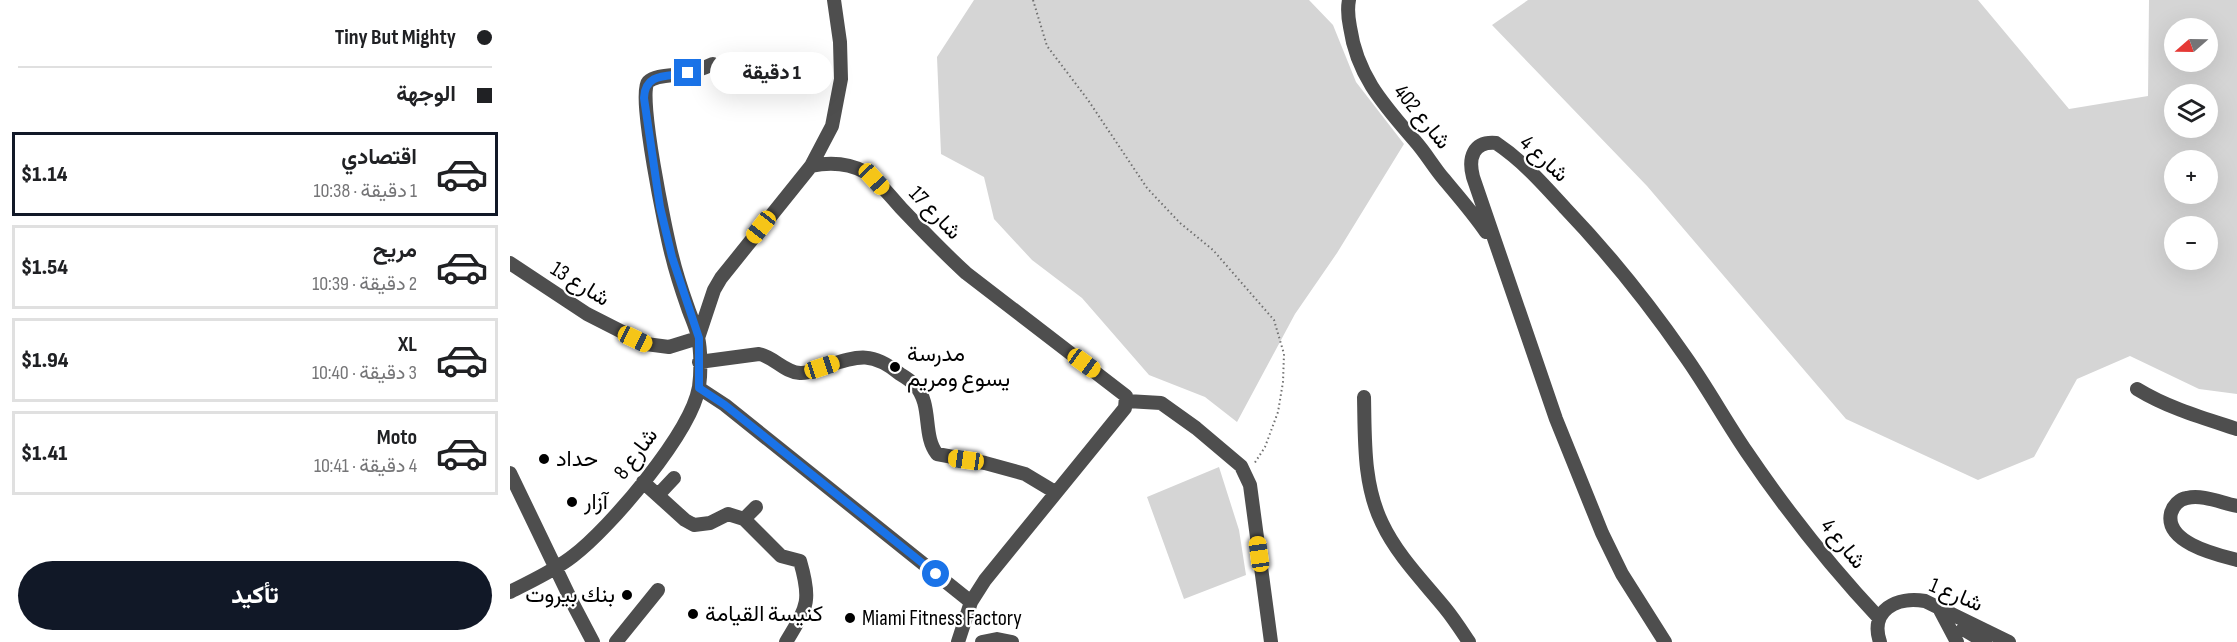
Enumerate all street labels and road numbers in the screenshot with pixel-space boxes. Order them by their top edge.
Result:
street label: شارع 402 [1388,79,1456,155]
street label: شارع 4 [1514,130,1574,188]
street label: شارع 17 [903,181,967,245]
street label: شارع 13 [545,255,615,313]
street label: شارع 8 [608,423,664,485]
street label: شارع 4 [1815,513,1871,575]
street label: شارع 1 [1925,572,1987,618]

